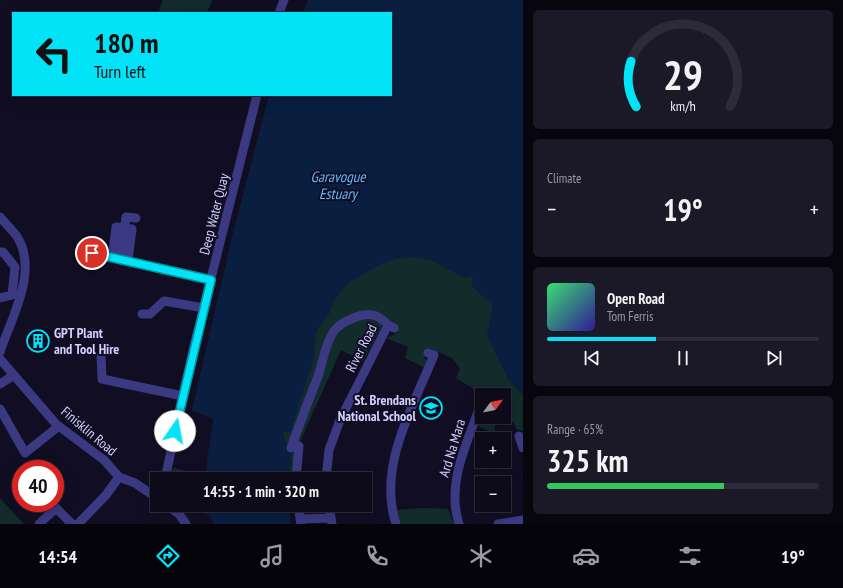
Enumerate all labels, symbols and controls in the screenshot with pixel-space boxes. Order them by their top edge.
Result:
text: 180 m [94,24,158,61]
icon: left [28,28,80,80]
text: 29 [663,48,703,101]
text: Turn left [94,60,146,83]
text: km/h [670,96,696,115]
water label: Garavogue Estuary [311,167,366,203]
text: Climate [547,170,581,187]
street label: Deep Water Quay [195,171,233,257]
text: 19° [663,190,703,229]
text: − [547,195,556,223]
text: + [810,195,819,223]
pin [75,236,109,270]
icon: arrive [81,242,103,264]
text: Open Road [607,289,665,308]
text: Tom Ferris [607,308,653,325]
street label: River Road [341,321,381,375]
place label: GPT Plant and Tool Hire [54,324,119,358]
building icon: GPT Plant and Tool Hire [25,328,51,354]
icon: previous [581,347,603,369]
icon: pause [672,347,694,369]
icon: next [763,347,785,369]
north arrow [475,388,511,424]
map controls [475,388,511,512]
place label: St. Brendans National School [338,391,417,425]
school or university icon: St. Brendans National School [418,395,444,421]
street label: Finisklin Road [57,402,121,460]
position arrow [154,410,196,452]
street label: Ard Na Mara [435,417,469,479]
text: Range · 65% [547,421,603,438]
button: + [475,432,511,468]
text: 325 km [547,441,628,480]
speed limit sign: 40 [12,460,64,512]
button: − [475,476,511,512]
text: 14:55 · 1 min · 320 m [203,482,319,501]
icon: directions [154,542,182,570]
icon: music [258,542,286,570]
icon: phone [363,542,391,570]
icon: climate [467,542,495,570]
icon: car [572,542,600,570]
icon: filters [676,542,704,570]
text: 14:54 [38,545,77,568]
text: 19° [781,545,805,568]

